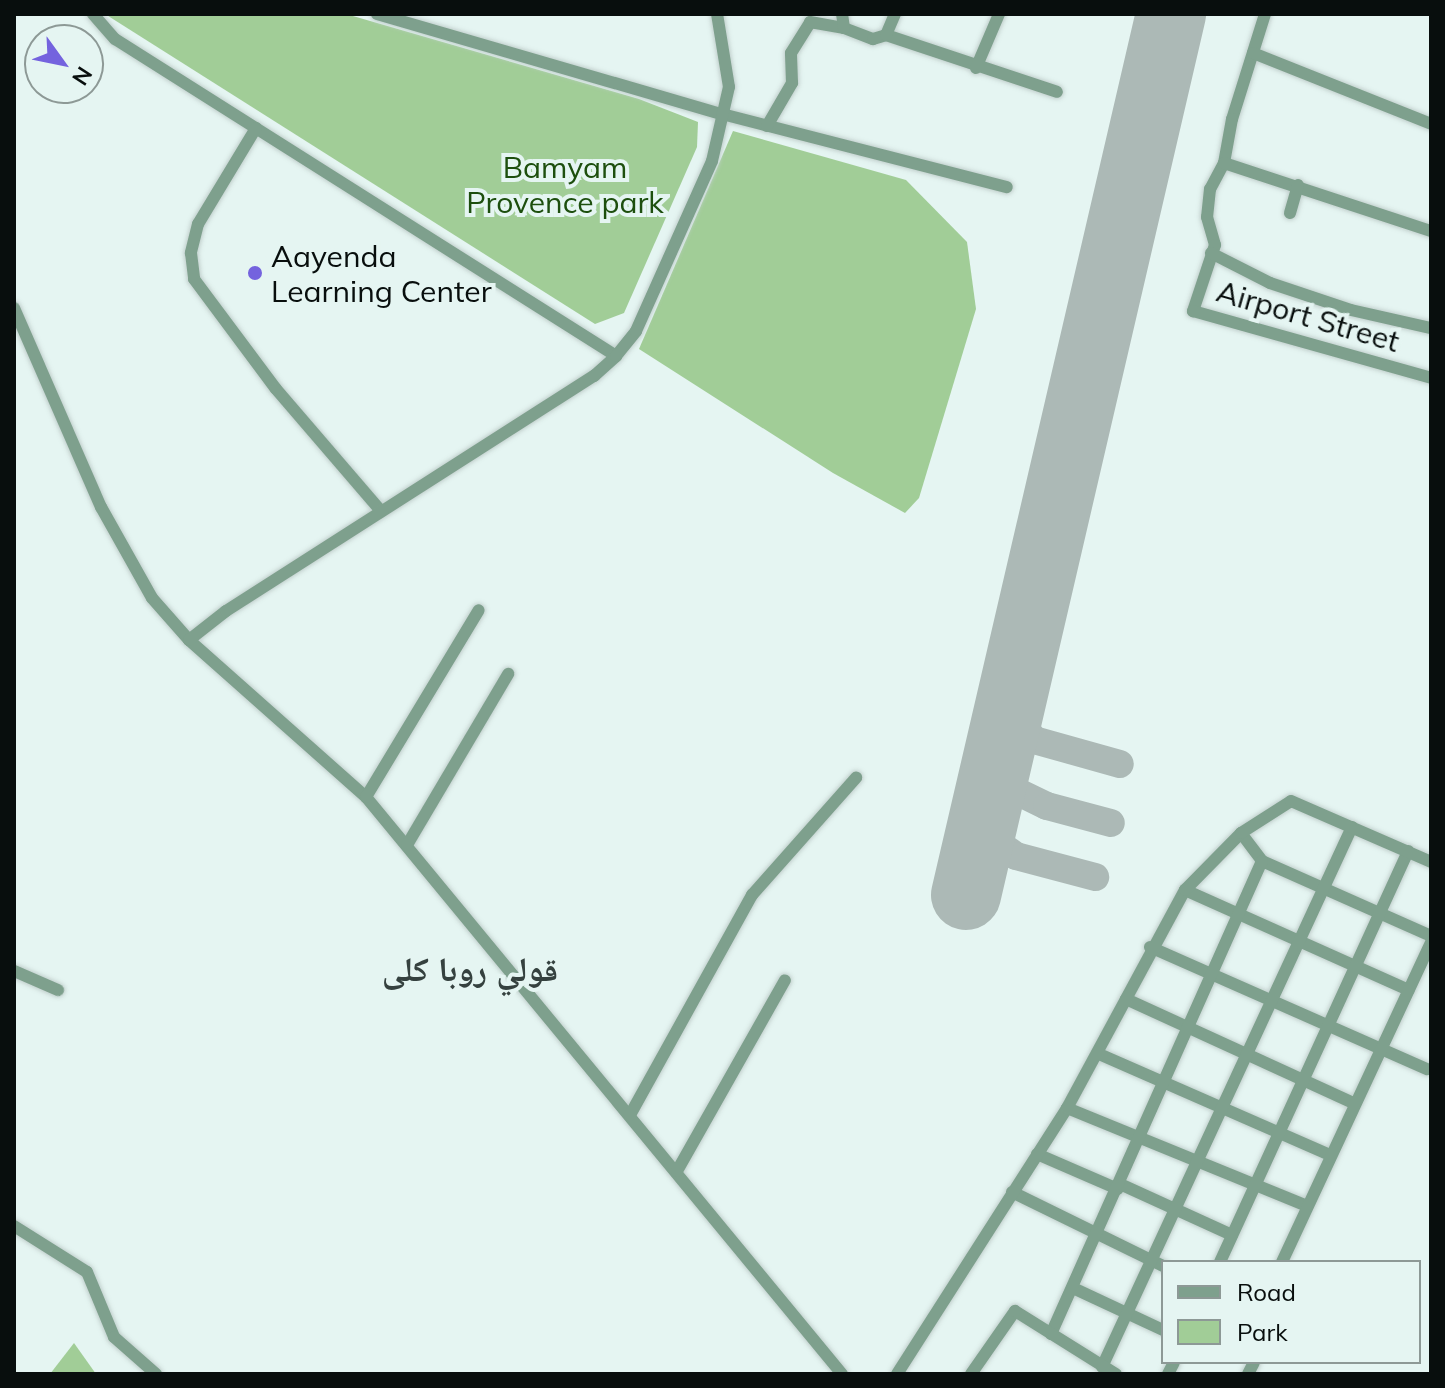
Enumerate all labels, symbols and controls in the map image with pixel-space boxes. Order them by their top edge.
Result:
north arrow [24,24,104,104]
text: N [66,61,99,91]
park label: Bamyam Provence park [466,149,664,220]
place label: Aayenda Learning Center [271,238,492,308]
marker: Aayenda Learning Center [246,264,264,282]
street label: Airport Street [1213,273,1403,359]
district label: قولي روبا کلی [382,949,558,989]
legend [1161,1260,1421,1364]
text: Road [1237,1277,1296,1307]
text: Park [1237,1317,1288,1347]

